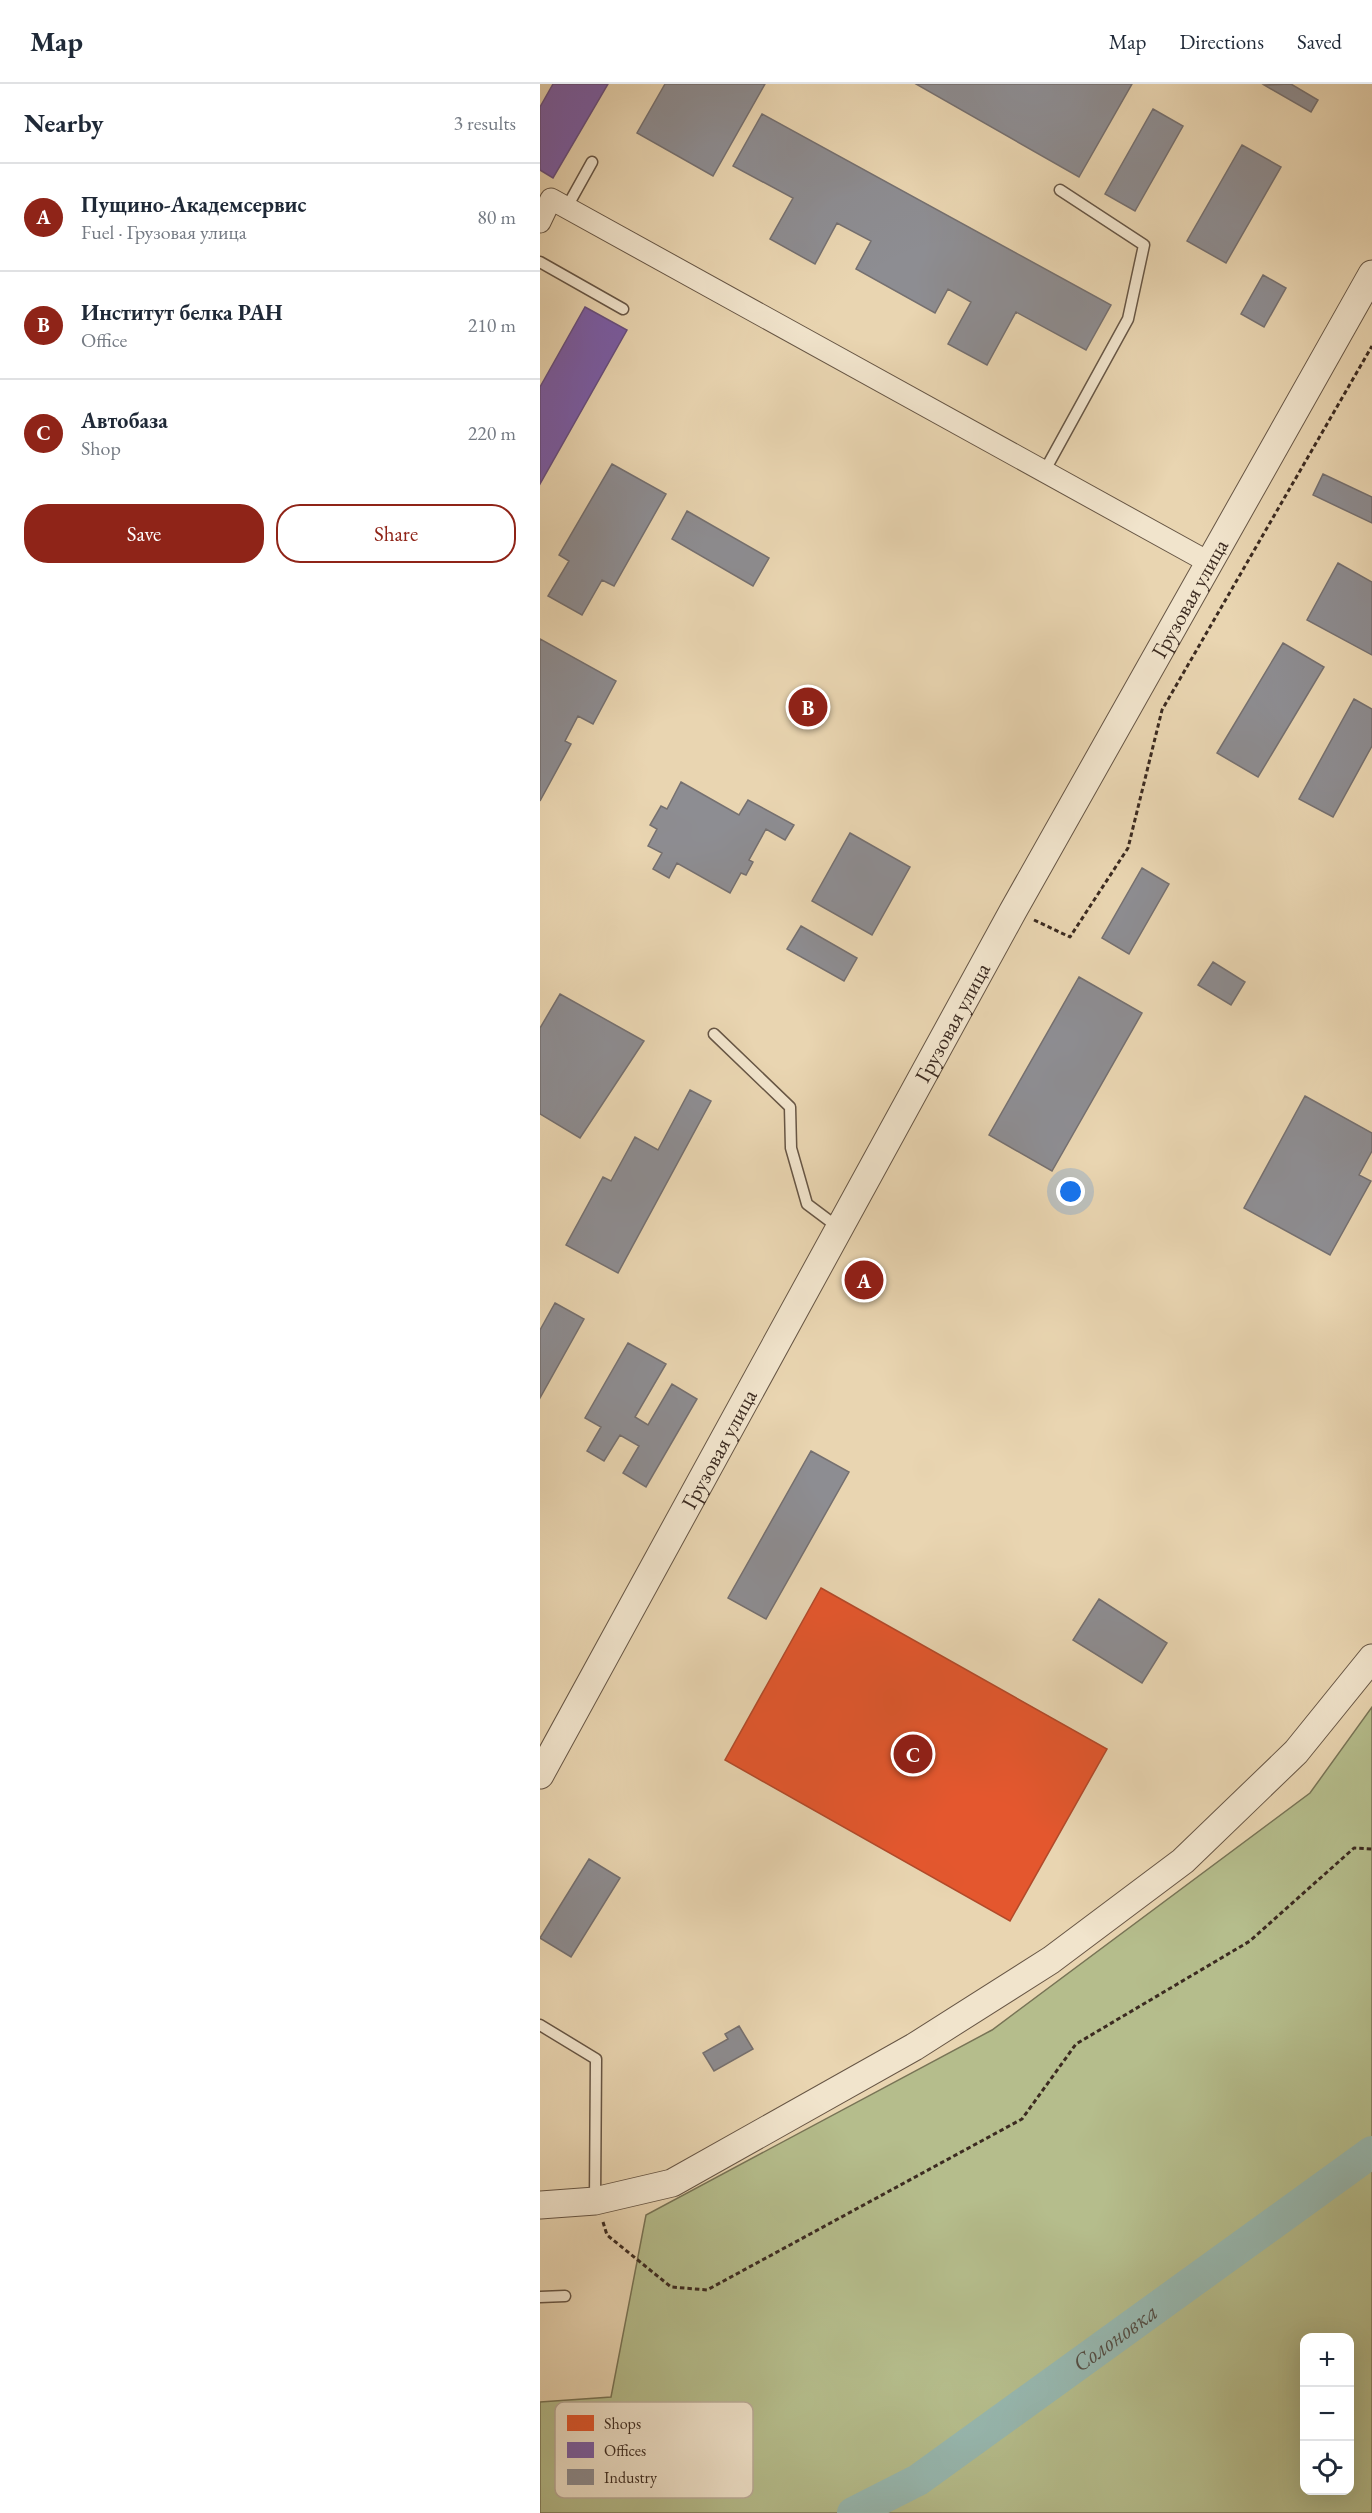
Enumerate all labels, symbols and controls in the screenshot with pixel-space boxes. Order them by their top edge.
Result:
text: Map [30,23,83,59]
text: Map [1109,28,1146,55]
text: Directions [1179,28,1264,55]
text: Saved [1297,28,1342,55]
text: Nearby [24,106,104,140]
text: 3 results [453,110,516,136]
text: Пущино-Академсервис [81,190,307,219]
text: A [36,204,51,230]
text: 80 m [477,204,516,230]
text: Fuel · Грузовая улица [81,219,247,245]
text: Институт белка РАН [81,298,283,327]
text: B [37,312,50,338]
text: 210 m [468,312,516,338]
text: Office [81,327,127,353]
text: Автобаза [81,406,168,435]
text: C [36,420,51,446]
text: 220 m [468,420,516,446]
text: Shop [81,435,121,461]
button: Save [24,504,264,563]
button: Share [276,504,516,563]
street label: Грузовая улица [1145,533,1235,663]
pin: B [788,684,828,730]
street label: Грузовая улица [908,957,997,1088]
your location [1056,1177,1085,1206]
pin: A [844,1258,884,1302]
street label: Грузовая улица [675,1384,764,1514]
pin: C [894,1732,932,1776]
water label: Солоновка [1066,2296,1164,2378]
map controls [1300,2333,1354,2495]
button: + [1300,2333,1354,2387]
button: − [1300,2387,1354,2441]
legend [555,2402,753,2498]
text: Shops [604,2413,641,2434]
text: Offices [604,2440,646,2461]
button: locate [1300,2441,1354,2495]
text: Industry [604,2467,658,2488]

